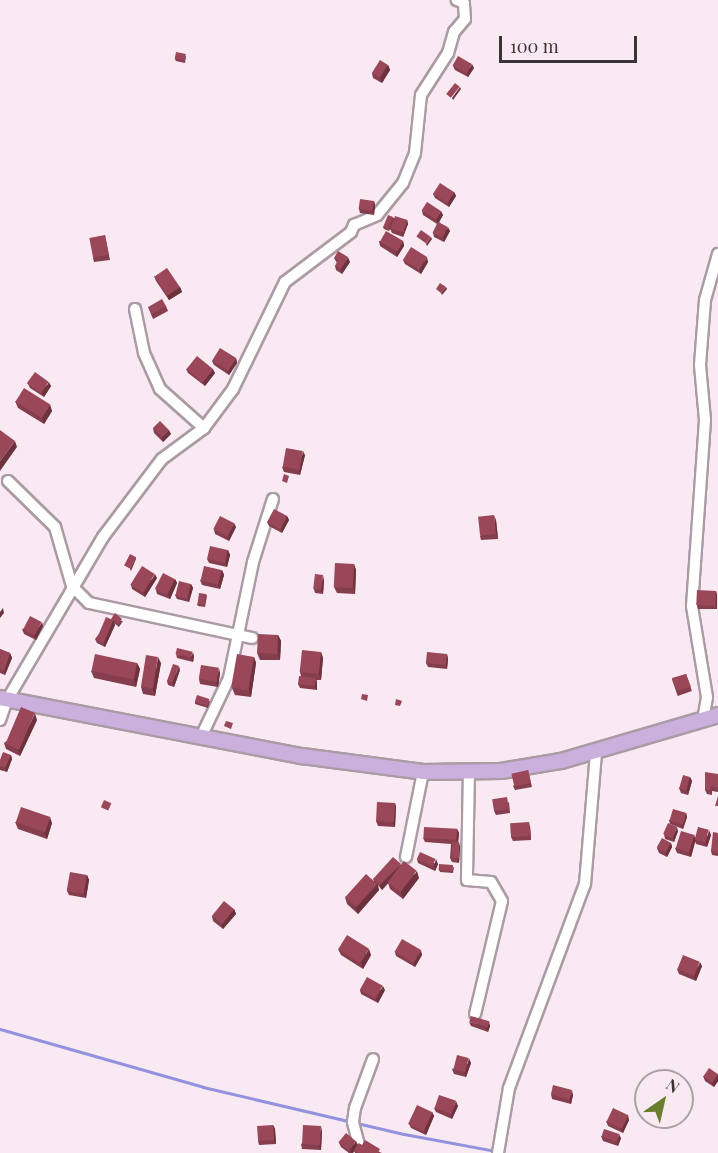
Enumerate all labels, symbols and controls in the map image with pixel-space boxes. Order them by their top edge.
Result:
scale bar [502,24,640,62]
text: 100 m [510,34,559,58]
north arrow [634,1069,694,1129]
text: N [663,1073,684,1097]

